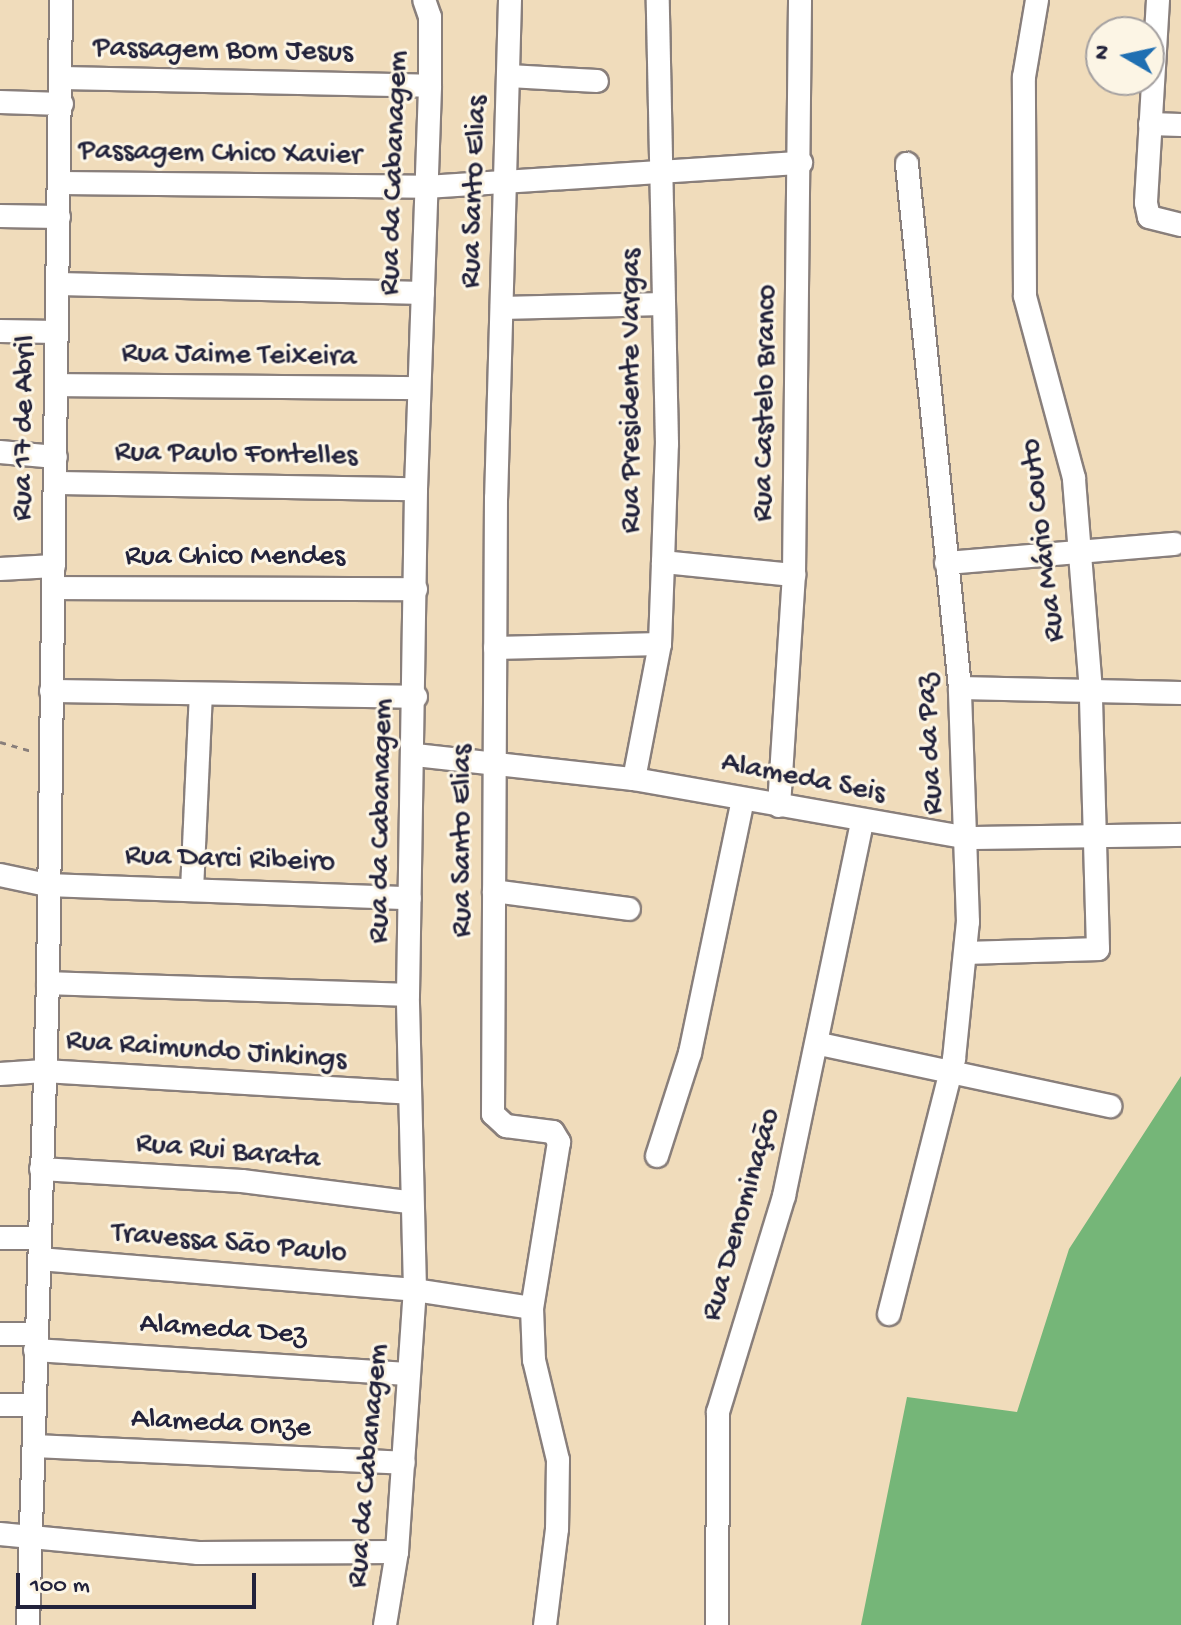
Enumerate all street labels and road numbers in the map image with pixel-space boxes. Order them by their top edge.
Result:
street label: Passagem Bom Jesus [93,32,353,72]
street label: Rua da Cabanagem [374,50,418,296]
street label: Rua Santo Elias [455,95,497,289]
street label: Passagem Chico Xavier [78,135,362,175]
street label: Rua Presidente Vargas [615,249,651,533]
street label: Rua Castelo Branco [747,284,787,522]
street label: Rua 17 de Abril [6,335,46,521]
street label: Rua Jaime Teixeira [121,337,357,377]
street label: Rua Paulo Fontelles [114,436,358,476]
street label: Rua Mário Couto [1015,436,1075,644]
street label: Rua Chico Mendes [125,540,345,576]
street label: Rua da Paz [910,672,954,816]
street label: Rua da Cabanagem [363,698,403,944]
street label: Rua Santo Elias [446,745,482,937]
street label: Alameda Seis [718,746,888,814]
street label: Rua Darci Ribeiro [124,839,336,883]
street label: Rua Raimundo Jinkings [64,1024,348,1080]
street label: Rua Denominação [695,1105,791,1325]
street label: Rua Rui Barata [134,1127,322,1179]
street label: Travessa São Paulo [110,1217,348,1273]
street label: Alameda Dez [138,1307,308,1355]
street label: Rua da Cabanagem [341,1342,399,1590]
street label: Alameda Onze [130,1402,312,1448]

